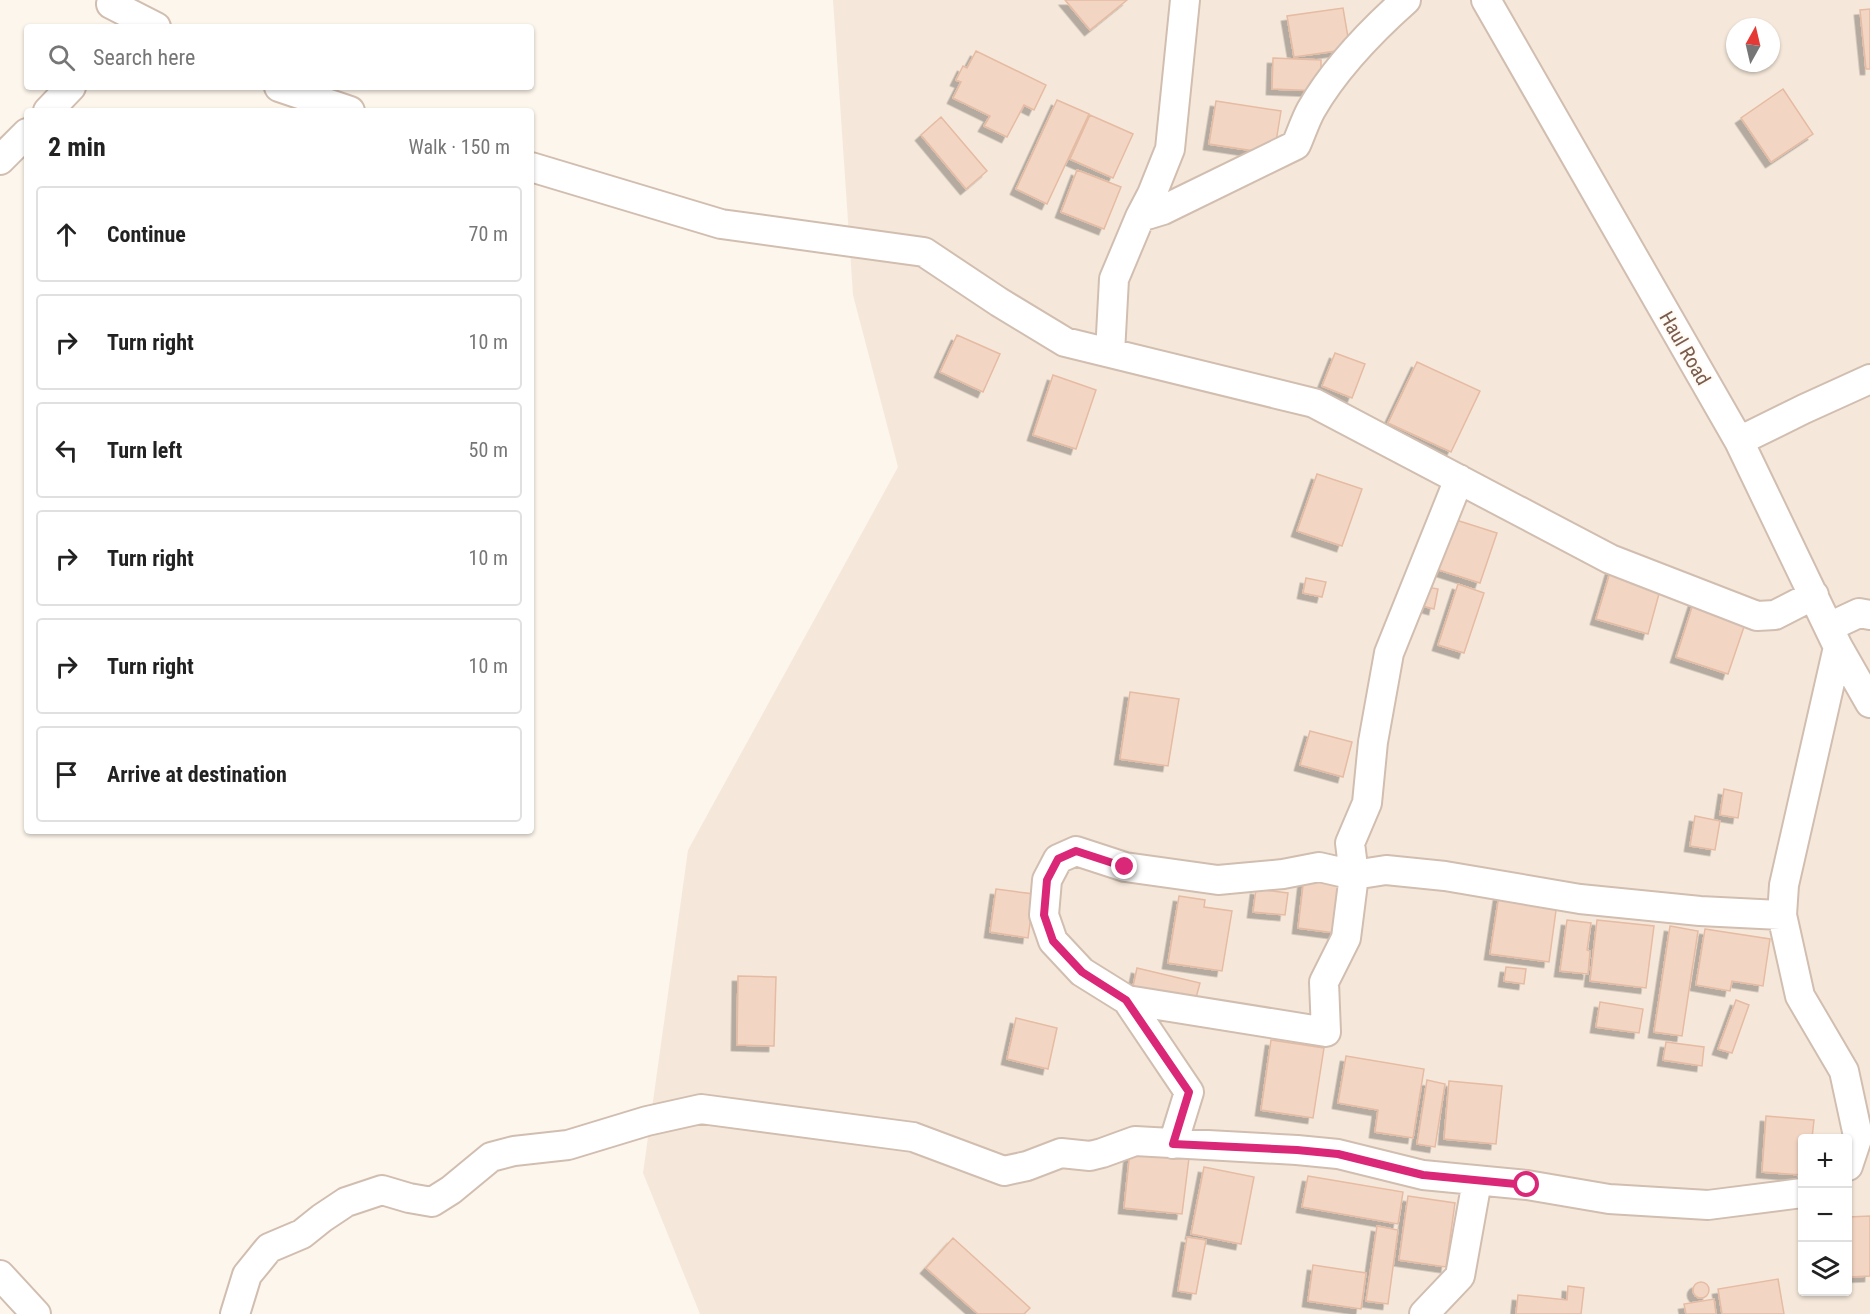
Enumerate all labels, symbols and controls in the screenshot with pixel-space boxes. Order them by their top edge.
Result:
north arrow [1726,18,1780,72]
search box [24,24,534,90]
icon: search [45,41,78,74]
text: Search here [93,45,195,70]
text: 2 min [48,132,106,162]
text: Walk · 150 m [409,135,510,159]
icon: ahead [50,218,83,251]
text: Continue [107,222,186,247]
text: 70 m [469,222,508,246]
street label: Haul Road [1654,307,1716,389]
icon: right [50,326,83,359]
text: Turn right [107,330,194,355]
text: 10 m [469,330,508,354]
icon: left [50,434,83,467]
text: Turn left [107,438,182,463]
text: 50 m [469,438,508,462]
icon: right [50,542,83,575]
text: Turn right [107,546,194,571]
text: 10 m [469,546,508,570]
icon: right [50,650,83,683]
text: Turn right [107,654,194,679]
text: 10 m [469,654,508,678]
icon: arrive [50,758,83,791]
text: Arrive at destination [107,762,287,787]
route end [1111,853,1137,879]
map controls [1798,1134,1852,1296]
button: + [1798,1134,1852,1188]
route start [1513,1171,1539,1197]
button: − [1798,1188,1852,1242]
button: layers [1798,1242,1852,1296]

